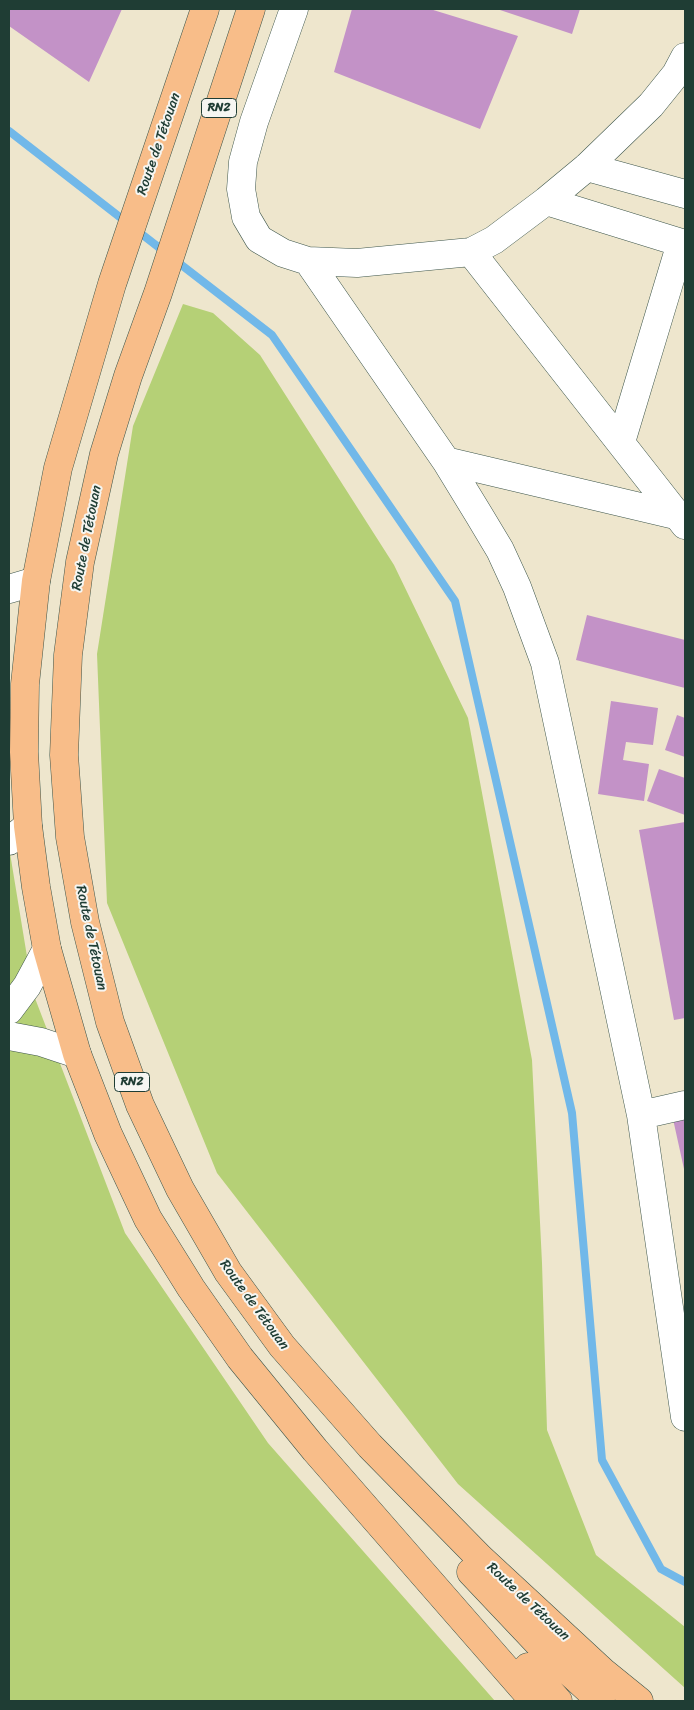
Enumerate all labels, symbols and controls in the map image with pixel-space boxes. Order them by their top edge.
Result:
street label: Route de Tétouan [134,91,184,197]
road number: RN2 [202,99,236,118]
street label: Route de Tétouan [69,484,105,592]
street label: Route de Tétouan [72,884,110,992]
road number: RN2 [114,1072,150,1092]
street label: Route de Tétouan [216,1257,292,1353]
street label: Route de Tétouan [483,1559,573,1645]

